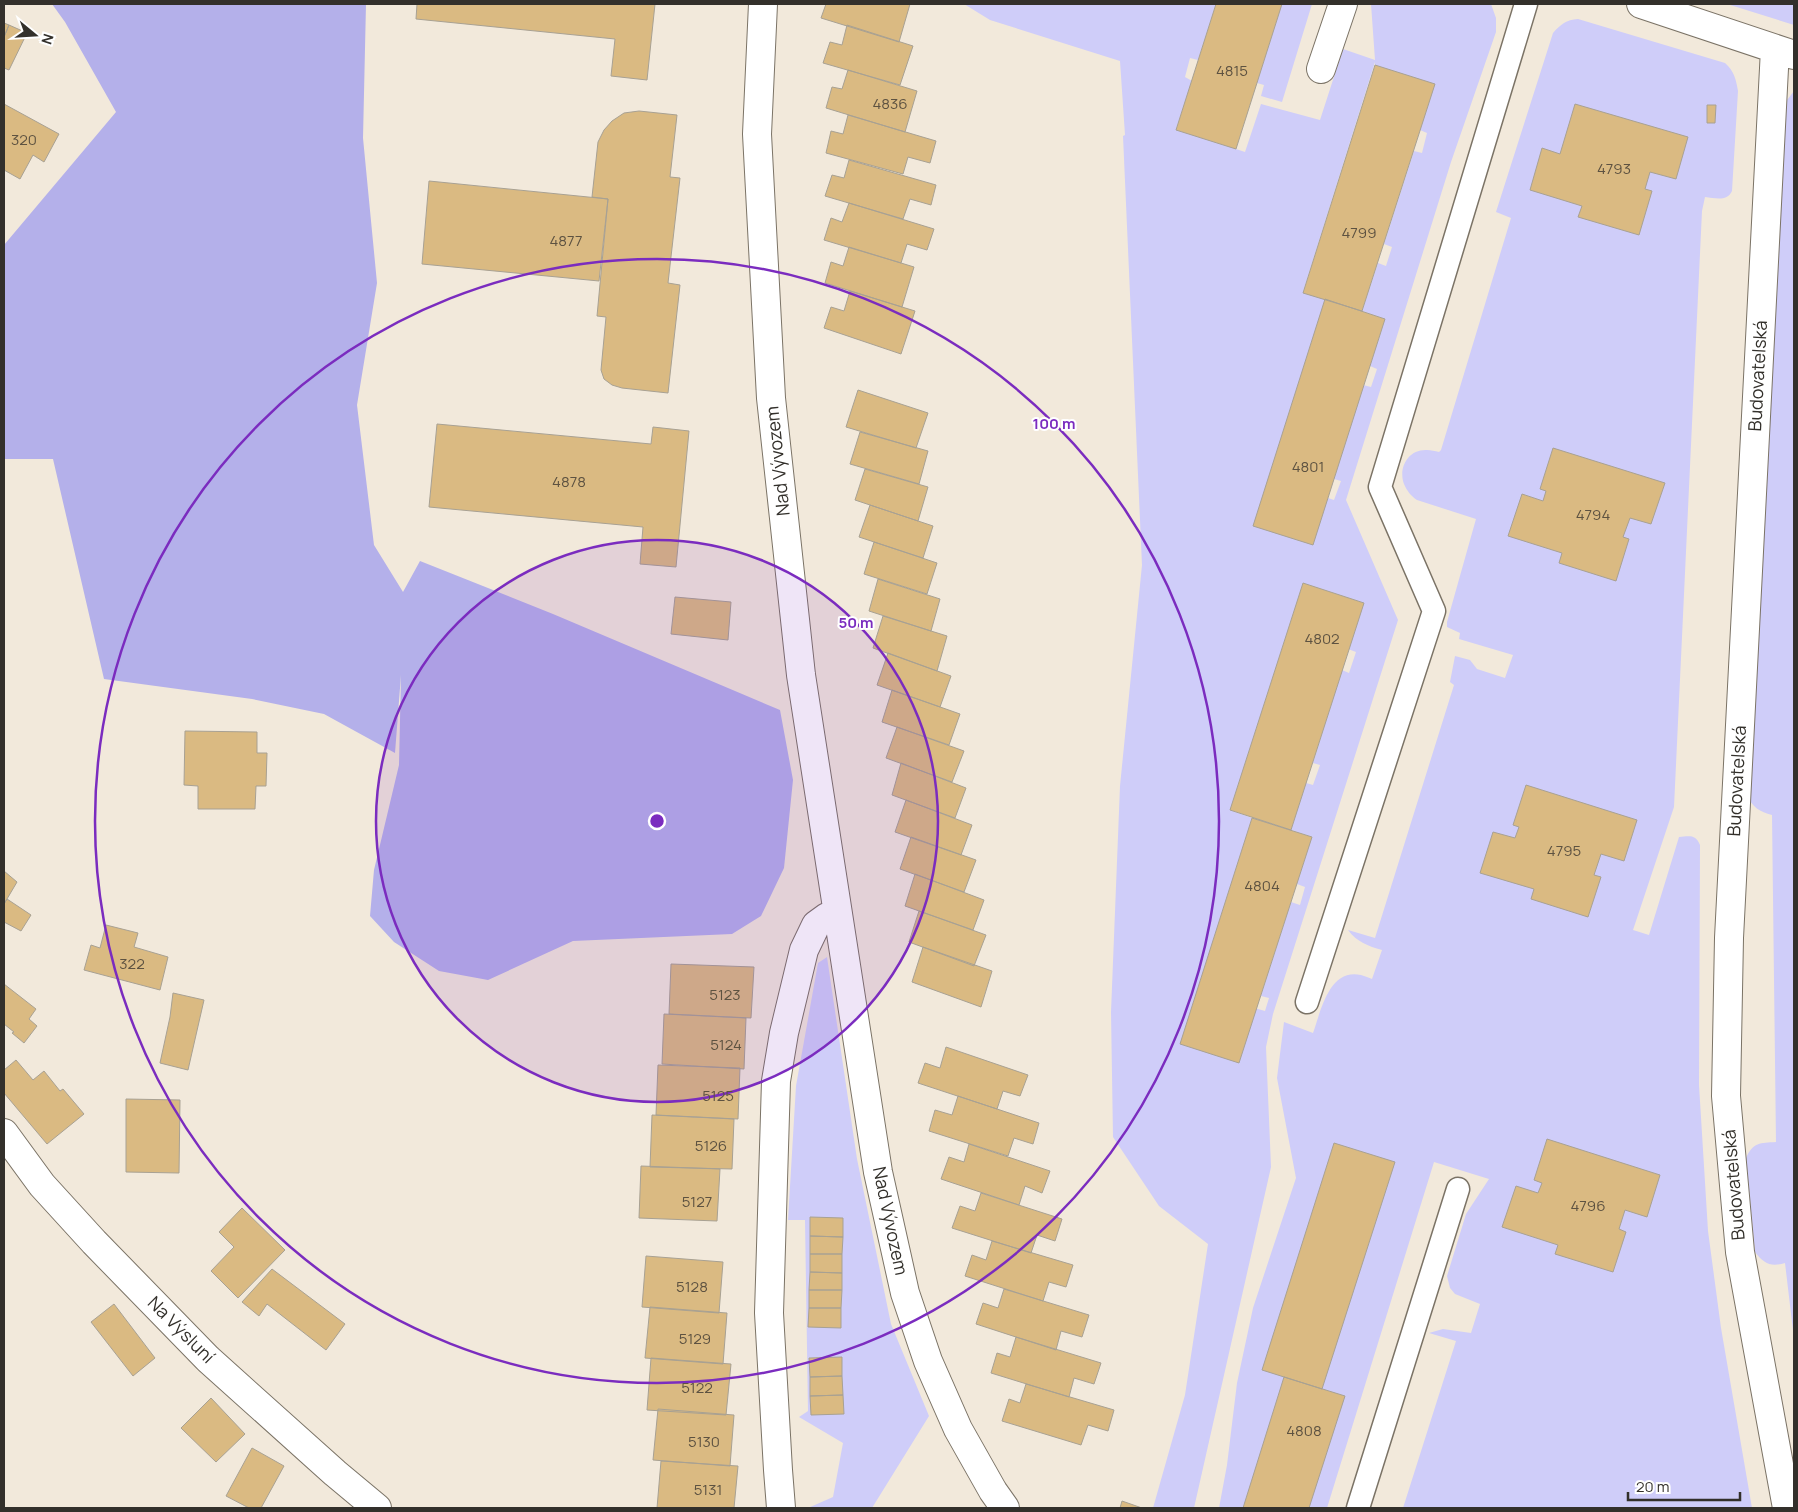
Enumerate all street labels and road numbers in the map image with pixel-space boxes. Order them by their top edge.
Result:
street label: Budovatelská [1742,320,1772,432]
street label: Nad Vývozem [759,405,795,517]
street label: Budovatelská [1721,725,1751,837]
street label: Budovatelská [1716,1129,1750,1242]
street label: Nad Vývozem [868,1164,914,1277]
street label: Na Výsluní [143,1291,220,1368]

